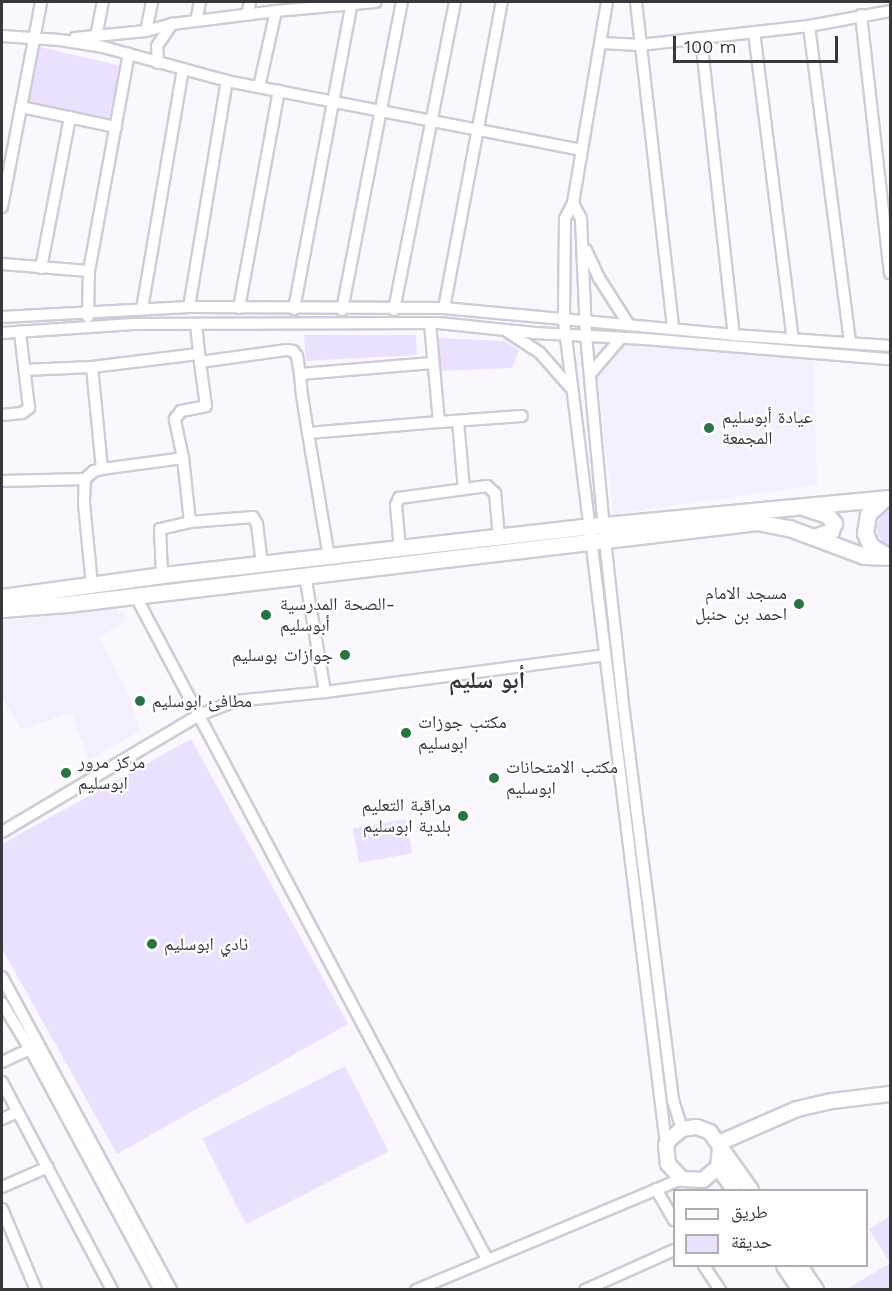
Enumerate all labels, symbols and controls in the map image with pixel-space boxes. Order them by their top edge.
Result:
scale bar [676,24,841,62]
text: 100 m [684,36,737,57]
place label: عيادة أبوسليم المجمعة [722,407,813,450]
marker: عيادة أبوسليم المجمعة [700,419,718,437]
place label: مسجد الامام احمد بن حنبل [695,583,787,626]
place label: الصحة المدرسية- أبوسليم [280,594,395,636]
marker: مسجد الامام احمد بن حنبل [792,597,806,611]
marker: الصحة المدرسية- أبوسليم [257,606,275,624]
place label: جوازات بوسليم [232,644,333,666]
marker: جوازات بوسليم [338,648,352,662]
district label: أبو سليم [449,667,525,695]
place label: مطافئ ابوسليم [152,690,252,712]
marker: مطافئ ابوسليم [133,694,147,708]
place label: مكتب جوزات ابوسليم [418,712,507,754]
marker: مكتب جوزات ابوسليم [399,726,413,740]
place label: مركز مرور ابوسليم [78,752,145,795]
place label: مكتب الامتحانات ابوسليم [506,757,618,800]
marker: مركز مرور ابوسليم [59,766,73,780]
marker: مكتب الامتحانات ابوسليم [487,771,501,785]
place label: مراقبة التعليم بلدية ابوسليم [362,795,451,838]
marker: مراقبة التعليم بلدية ابوسليم [456,809,470,823]
place label: نادي ابوسليم [164,933,248,955]
marker: نادي ابوسليم [145,937,159,951]
legend [673,1189,868,1267]
text: طريق [731,1201,768,1222]
text: حديقة [731,1231,772,1252]

